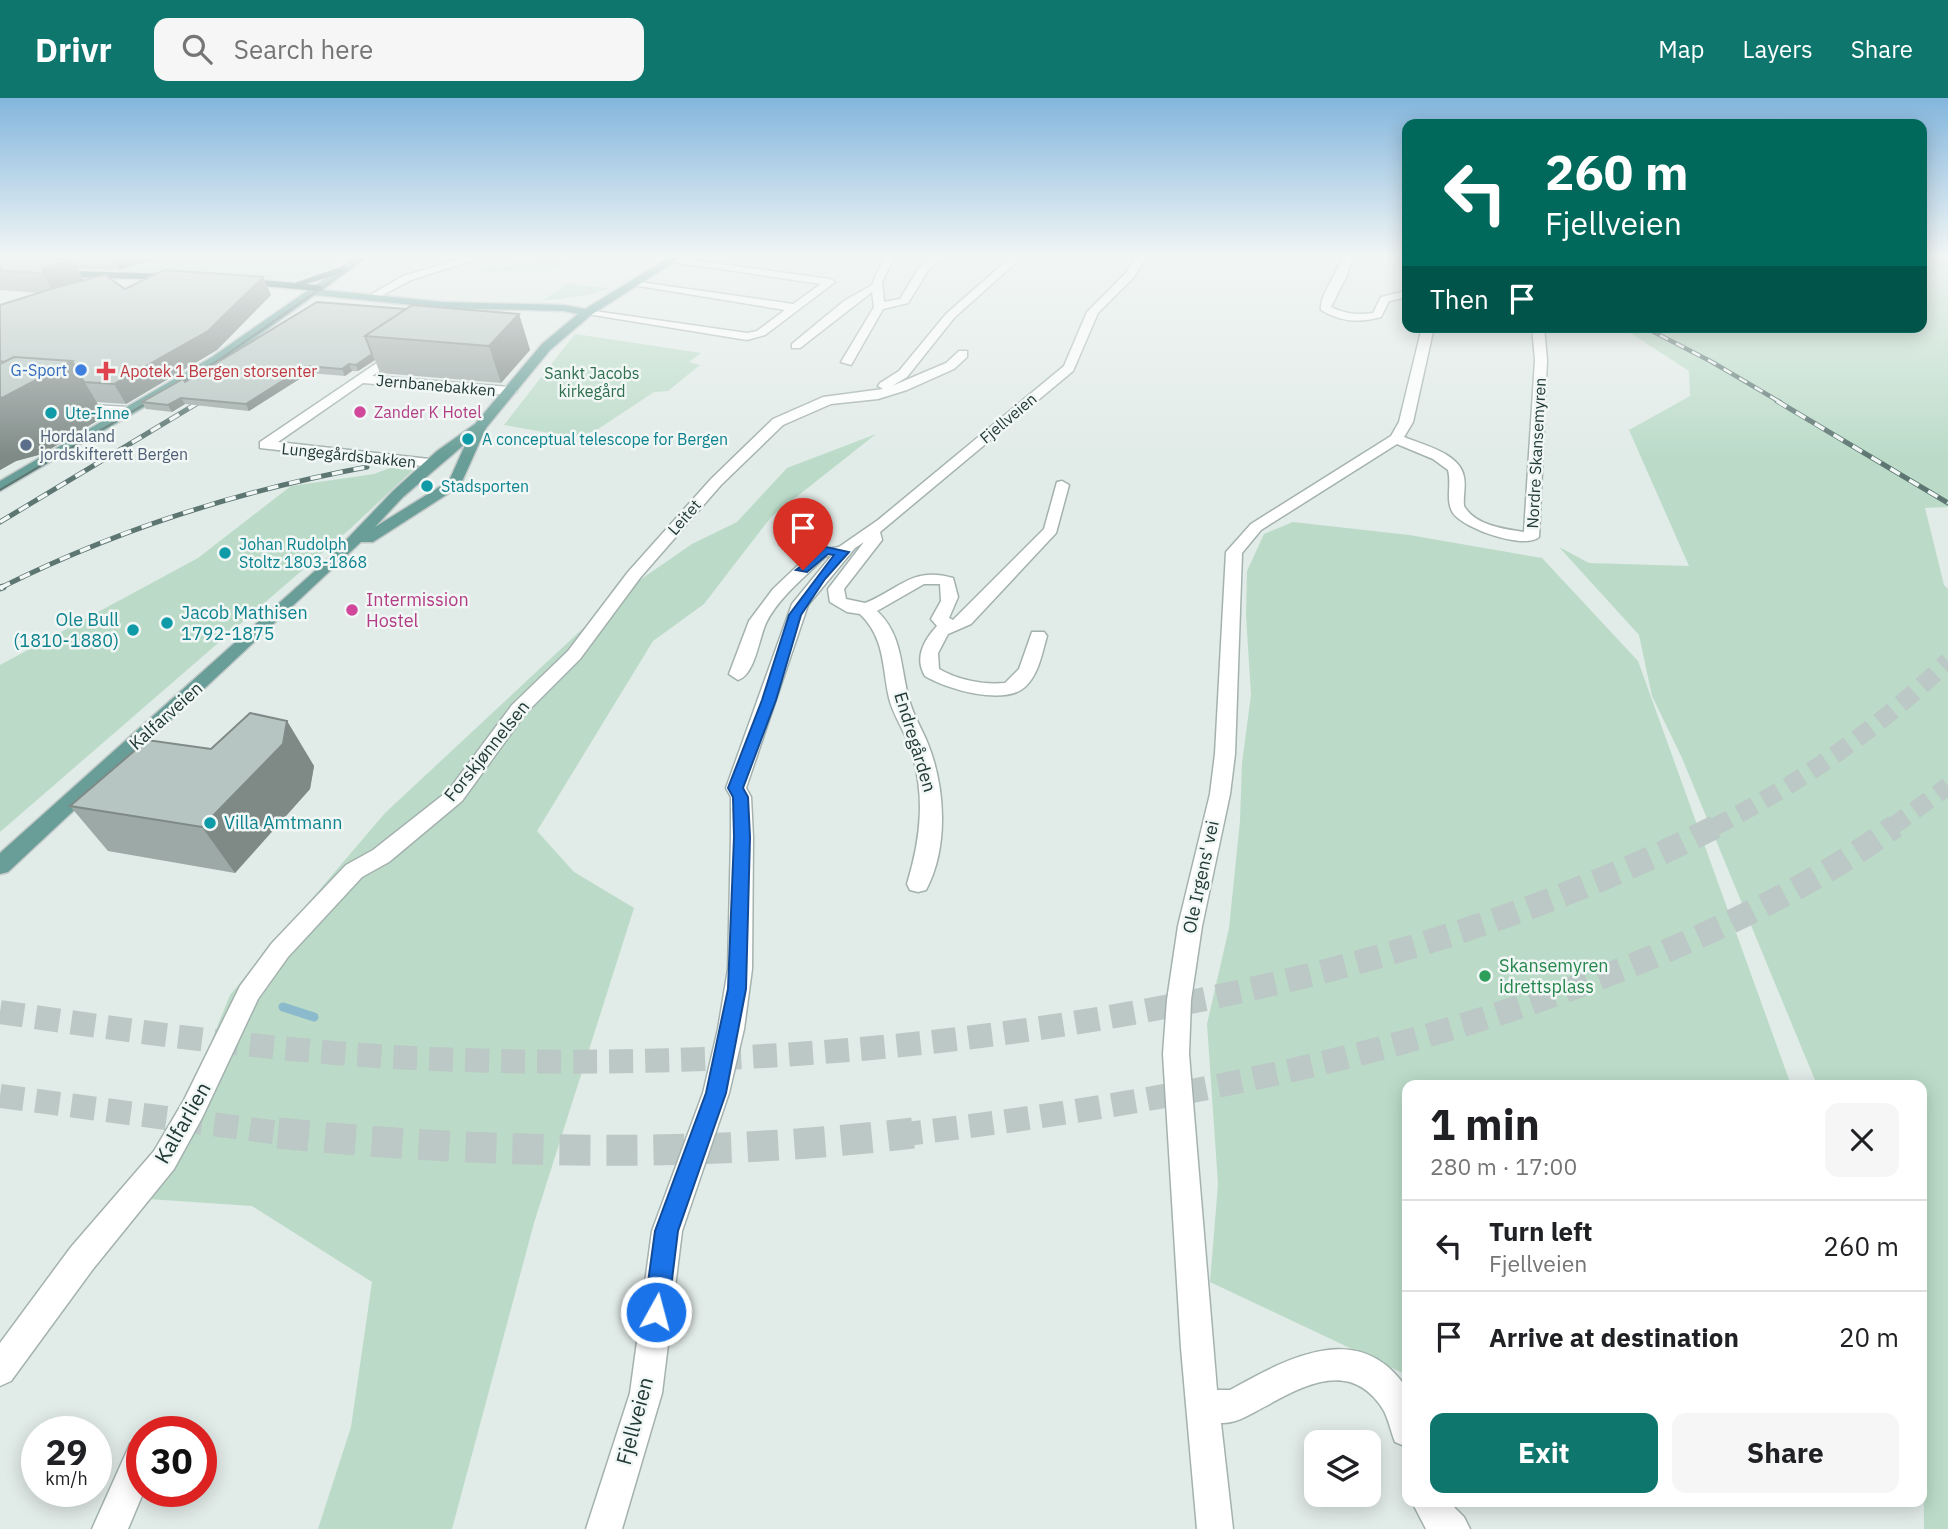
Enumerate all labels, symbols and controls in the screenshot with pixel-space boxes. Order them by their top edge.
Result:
search box [154,18,644,81]
text: Drivr [35,28,112,71]
icon: search [178,30,216,68]
text: Search here [234,32,373,66]
text: Map [1658,33,1705,65]
text: Layers [1743,33,1813,65]
text: Share [1851,33,1913,65]
text: 260 m [1545,140,1689,203]
icon: left [1430,147,1521,238]
text: Fjellveien [1545,202,1682,244]
icon: arrive [1503,280,1541,318]
text: Then [1430,282,1489,316]
place label: G-Sport [11,360,67,380]
place label: Apotek 1 Bergen storsenter [120,361,317,381]
marker: G-Sport [73,362,89,378]
marker: Apotek 1 Bergen storsenter [98,363,114,379]
park label: Sankt Jacobs kirkegård [544,363,640,401]
street label: Jernbanebakken [375,370,497,400]
street label: Nordre Skansemyren [1522,377,1550,529]
street label: Fjellveien [975,388,1041,448]
place label: Zander K Hotel [374,402,482,422]
place label: Ute-Inne [65,403,130,423]
marker: Zander K Hotel [352,404,368,420]
marker: Ute-Inne [43,405,59,421]
place label: Hordaland jordskifterett Bergen [40,426,188,464]
place label: A conceptual telescope for Bergen [482,429,728,449]
marker: A conceptual telescope for Bergen [460,431,476,447]
marker: Hordaland jordskifterett Bergen [18,437,34,453]
street label: Lungegårdsbakken [281,438,417,472]
place label: Stadsporten [441,476,529,496]
marker: Stadsporten [419,478,435,494]
street label: Leitet [663,495,705,539]
pin [773,498,833,570]
icon: arrive [784,509,822,547]
place label: Johan Rudolph Stoltz 1803-1868 [239,534,367,572]
marker: Johan Rudolph Stoltz 1803-1868 [217,545,233,561]
place label: Intermission Hostel [366,588,469,632]
place label: Jacob Mathisen 1792-1875 [181,601,308,645]
marker: Intermission Hostel [344,602,360,618]
place label: Ole Bull (1810-1880) [13,608,119,652]
marker: Jacob Mathisen 1792-1875 [159,615,175,631]
marker: Ole Bull (1810-1880) [125,622,141,638]
street label: Kalfarveien [124,677,207,755]
street label: Endregården [889,689,942,795]
street label: Forskjønnelsen [439,696,534,806]
place label: Villa Amtmann [224,811,342,834]
marker: Villa Amtmann [202,815,218,831]
street label: Ole Irgens' vei [1177,818,1224,936]
place label: Skansemyren idrettsplass [1499,954,1609,998]
marker: Skansemyren idrettsplass [1477,968,1493,984]
street label: Kalfarlien [147,1076,217,1169]
text: 1 min [1430,1097,1540,1152]
button: close [1825,1103,1899,1177]
text: 280 m · 17:00 [1430,1151,1577,1181]
text: Turn left [1489,1214,1592,1248]
icon: left [1430,1227,1468,1265]
text: 260 m [1823,1229,1899,1263]
text: Fjellveien [1489,1248,1587,1278]
position arrow [619,1275,693,1349]
icon: arrive [1430,1318,1468,1356]
text: Arrive at destination [1489,1320,1739,1354]
text: 20 m [1839,1320,1899,1354]
street label: Fjellveien [609,1374,659,1468]
button: Exit [1430,1413,1658,1493]
button: Share [1672,1413,1899,1493]
speed limit sign: 30 [126,1416,217,1507]
text: 29 [45,1429,88,1475]
map controls [1304,1430,1381,1507]
button: layers [1304,1430,1381,1507]
text: km/h [45,1467,88,1490]

